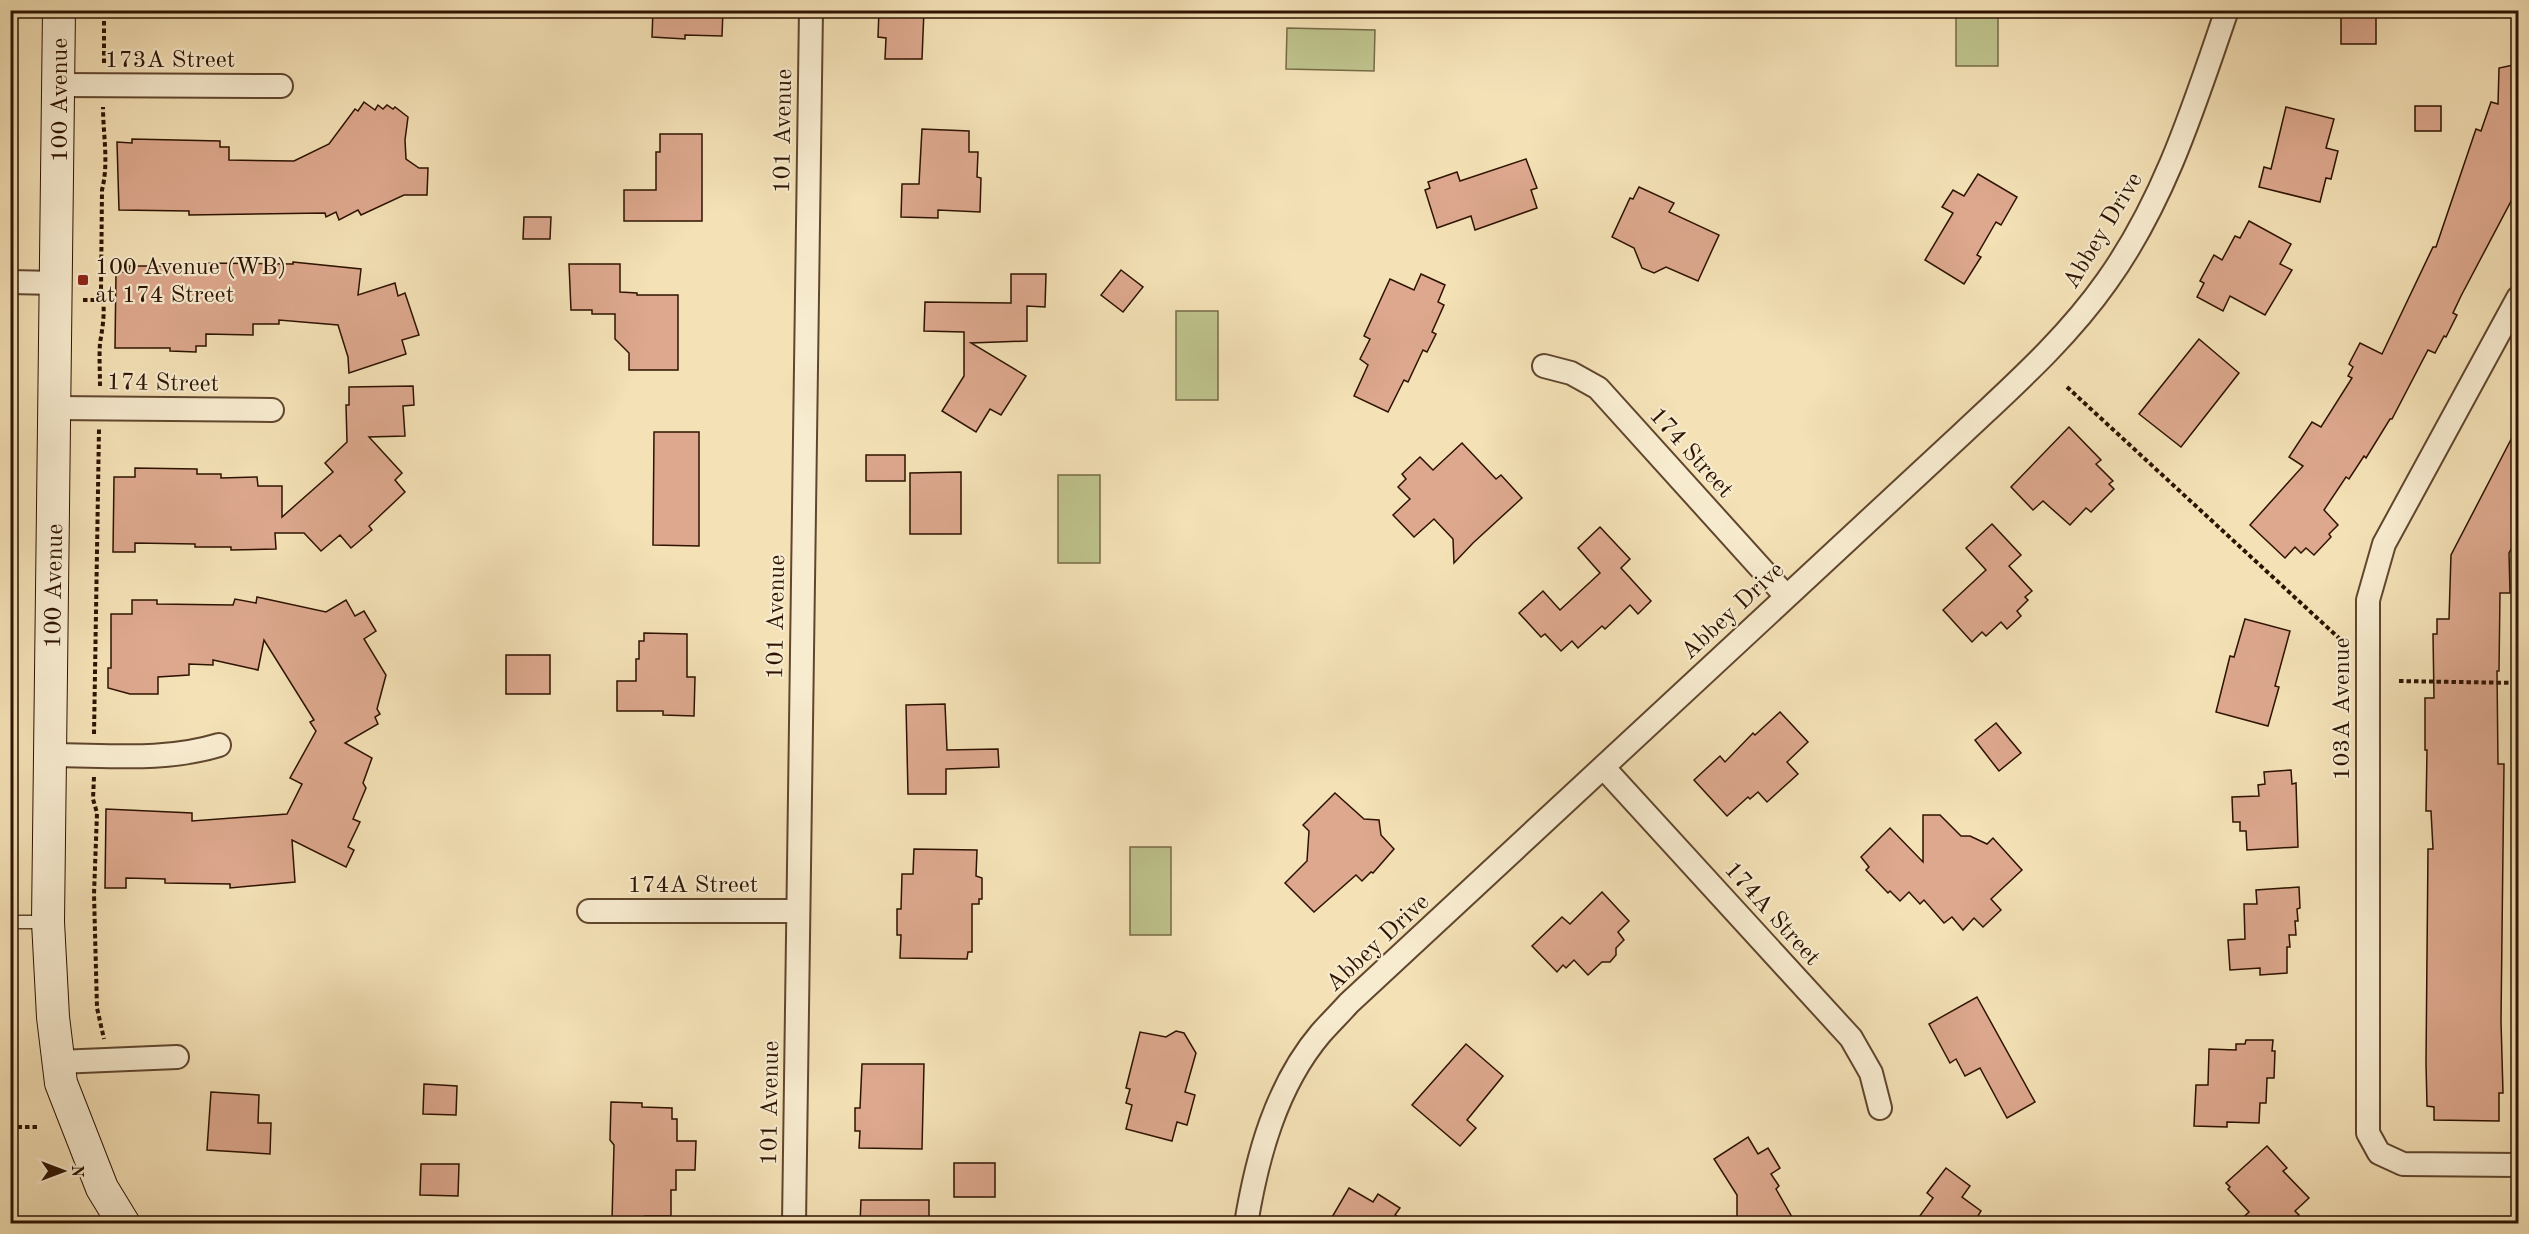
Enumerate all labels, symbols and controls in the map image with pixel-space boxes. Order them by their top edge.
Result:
street label: 100 Avenue [49,38,73,162]
street label: 173A Street [105,49,235,73]
street label: 101 Avenue [771,68,797,194]
street label: Abbey Drive [2060,169,2148,293]
place label: 100 Avenue (WB) at 174 Street [95,256,286,308]
marker: 100 Avenue (WB) at 174 Street [76,273,90,287]
street label: 174 Street [107,371,219,397]
street label: 174 Street [1644,404,1737,503]
street label: 100 Avenue [42,523,68,649]
street label: 101 Avenue [764,554,790,680]
street label: Abbey Drive [1677,558,1789,665]
street label: 103A Avenue [2331,637,2355,781]
street label: 174A Street [1719,858,1824,971]
street label: 174A Street [628,874,758,898]
street label: Abbey Drive [1322,890,1434,997]
street label: 101 Avenue [758,1040,784,1166]
north arrow [33,1141,93,1201]
text: N [68,1165,84,1178]

